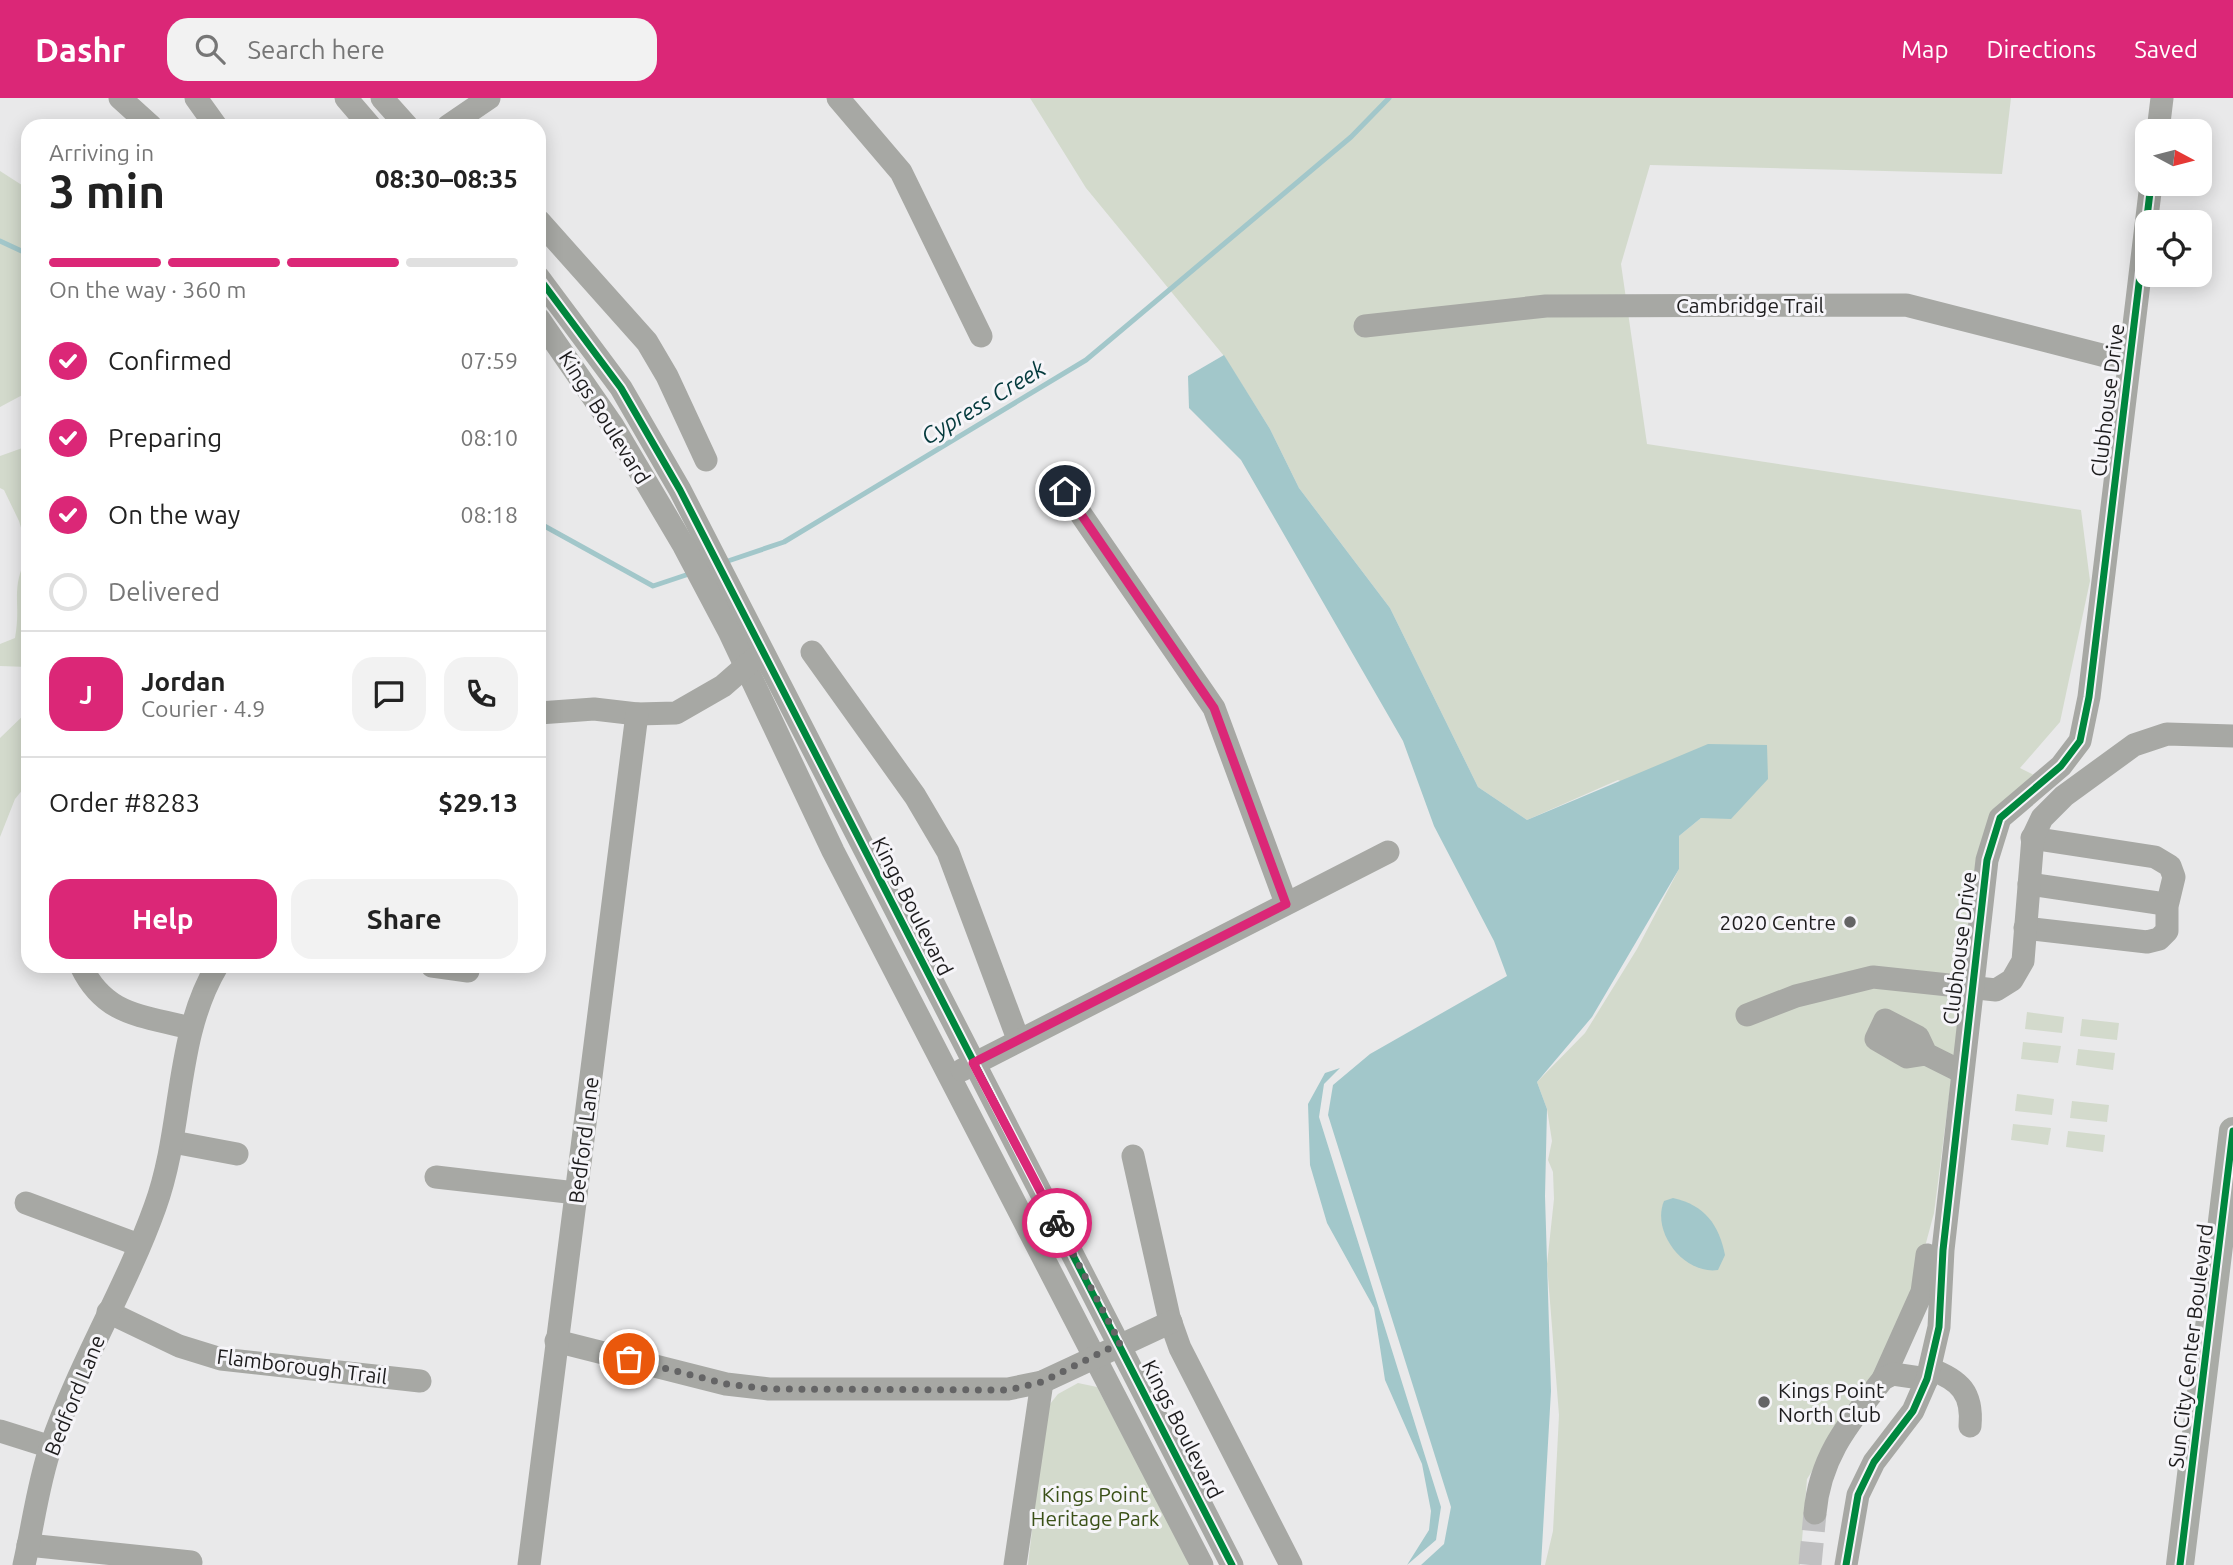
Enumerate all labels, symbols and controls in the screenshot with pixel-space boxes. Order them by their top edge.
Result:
search box [167,18,657,81]
icon: search [191,30,229,68]
text: Dashr [35,31,125,68]
text: Search here [247,35,385,64]
text: Map [1901,36,1948,63]
text: Directions [1986,36,2096,63]
text: Saved [2134,36,2198,63]
north arrow [2135,119,2212,196]
map controls [2135,119,2212,287]
text: Arriving in [49,140,154,165]
text: 08:30–08:35 [375,164,518,193]
text: 3 min [49,165,165,217]
button: locate [2135,210,2212,287]
text: On the way · 360 m [49,277,246,302]
street label: Cambridge Trail [1676,293,1824,317]
street label: Clubhouse Drive [2086,322,2128,478]
icon: check [49,342,87,380]
text: Confirmed [108,346,232,375]
street label: Kings Boulevard [554,346,656,488]
text: 07:59 [460,348,518,373]
water label: Cypress Creek [916,355,1050,449]
icon: check [49,419,87,457]
text: Preparing [108,423,222,452]
text: 08:10 [460,425,518,450]
pin [1035,461,1095,521]
icon: home [1046,472,1084,510]
icon: check [49,496,87,534]
text: On the way [108,500,240,529]
text: 08:18 [460,502,518,527]
text: Delivered [108,577,220,606]
button: chat [352,657,426,731]
button: phone [444,657,518,731]
text: Jordan [141,667,226,696]
text: J [79,680,93,709]
text: Courier · 4.9 [141,696,265,721]
text: Order #8283 [49,788,200,817]
text: $29.13 [438,788,518,817]
street label: Kings Boulevard [868,833,958,979]
street label: Clubhouse Drive [1938,870,1980,1026]
button: Help [49,879,277,959]
button: Share [291,879,518,959]
place label: 2020 Centre [1720,910,1836,934]
marker: 2020 Centre [1842,914,1858,930]
street label: Bedford Lane [563,1075,603,1205]
courier [1022,1188,1092,1258]
icon: bike [1038,1204,1076,1242]
street label: Sun City Center Boulevard [2163,1222,2217,1470]
pin [599,1329,659,1389]
street label: Bedford Lane [39,1331,109,1459]
icon: bag [610,1340,648,1378]
street label: Flamborough Trail [215,1344,389,1388]
street label: Kings Boulevard [1138,1356,1228,1502]
place label: Kings Point North Club [1778,1378,1884,1426]
marker: Kings Point North Club [1756,1394,1772,1410]
park label: Kings Point Heritage Park [1031,1482,1160,1530]

